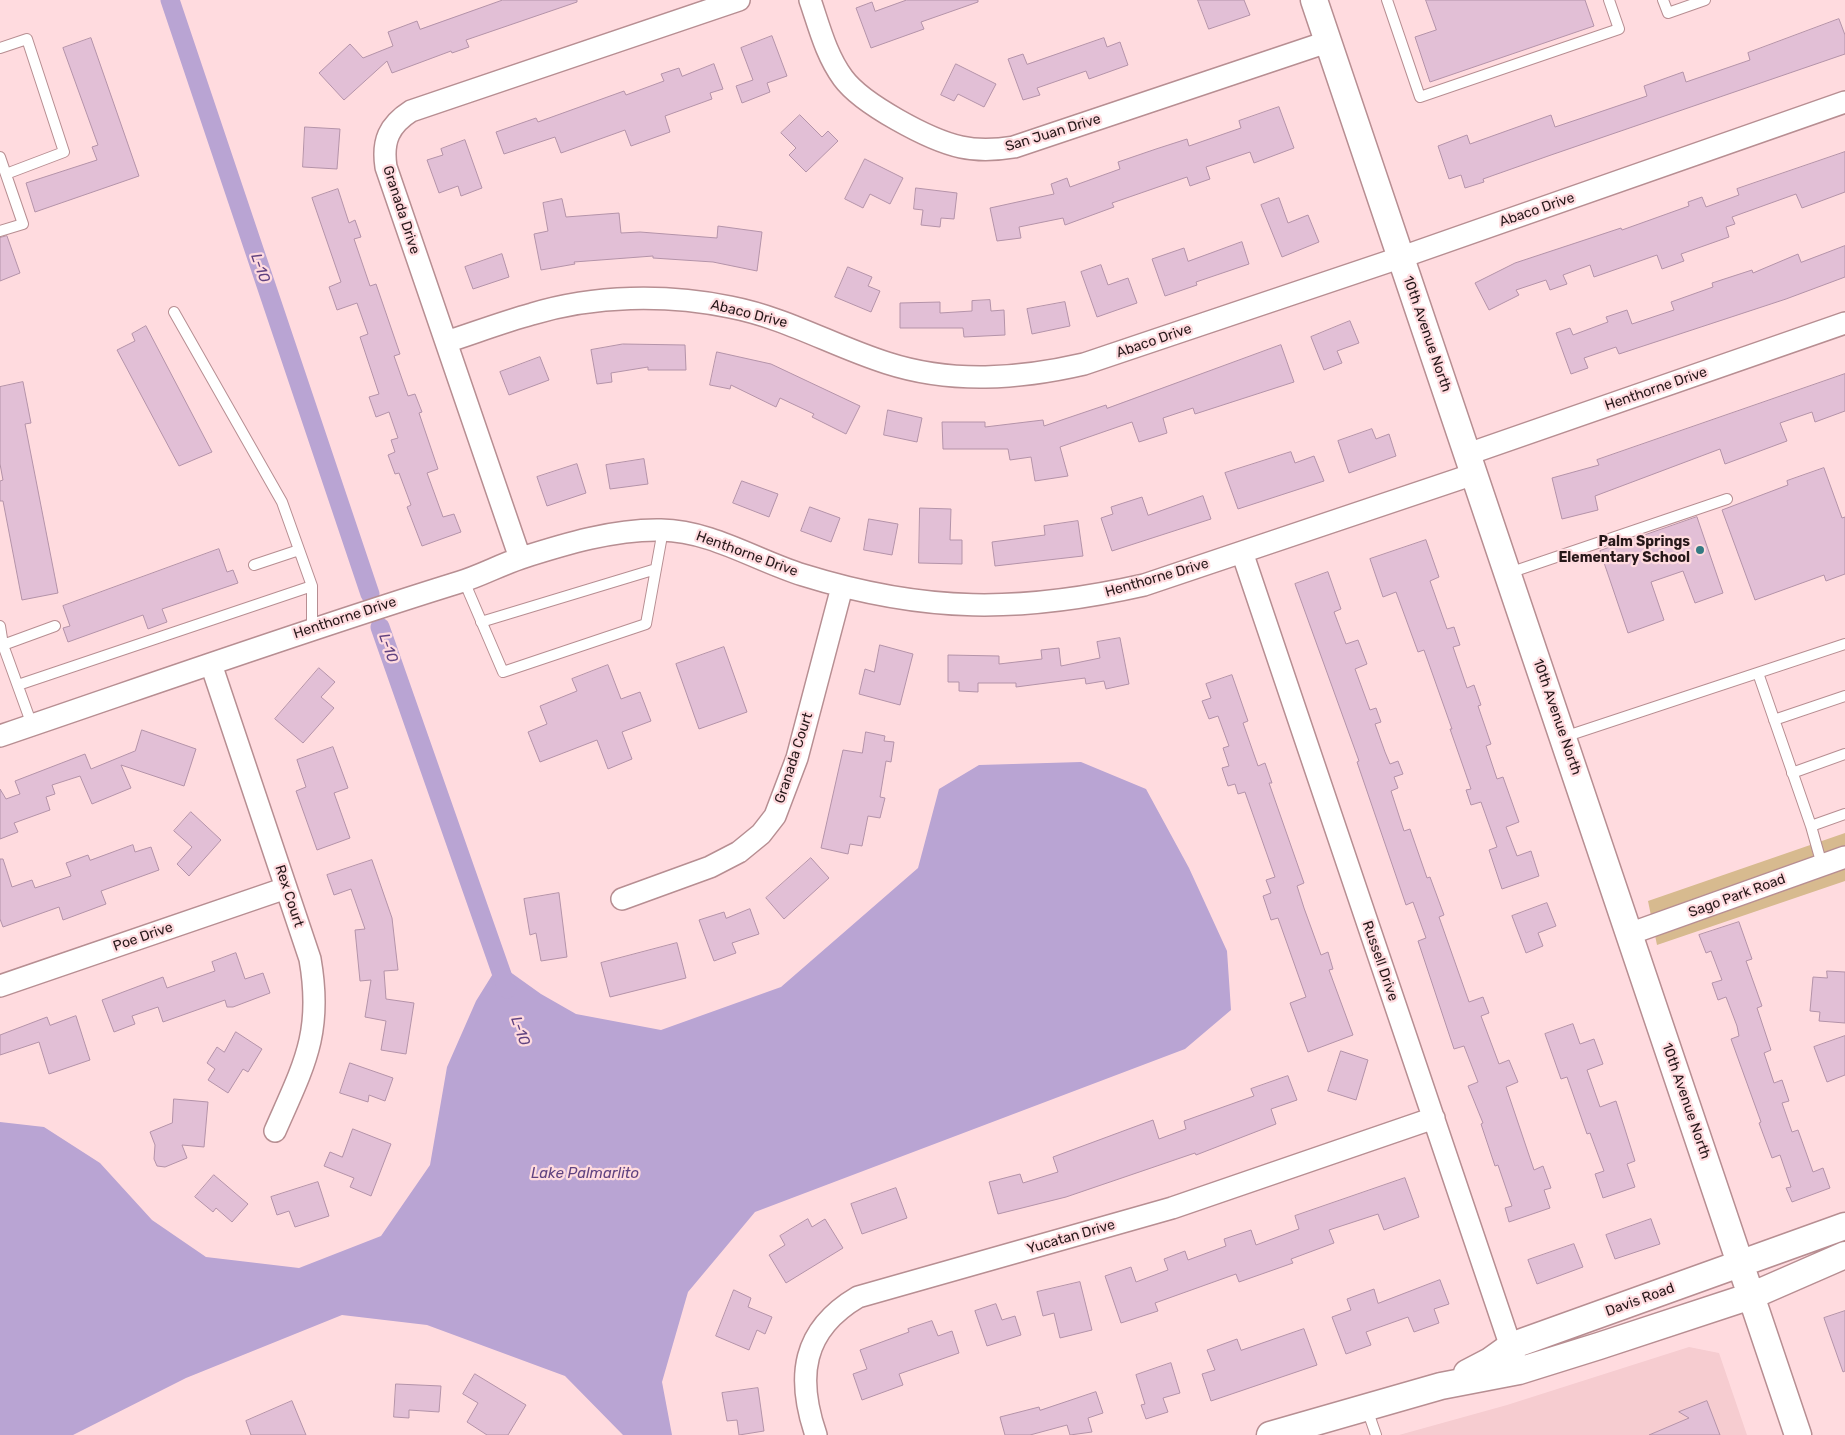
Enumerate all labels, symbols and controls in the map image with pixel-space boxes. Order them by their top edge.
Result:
street label: San Juan Drive [1003,111,1103,155]
street label: Granada Drive [379,164,423,256]
street label: Abaco Drive [1497,189,1577,231]
water label: L-10 [247,251,273,285]
street label: 10th Avenue North [1399,274,1455,394]
street label: Abaco Drive [709,296,789,332]
street label: Abaco Drive [1114,320,1194,362]
street label: Henthorne Drive [1603,364,1709,414]
street label: Henthorne Drive [694,528,800,580]
place label: Palm Springs Elementary School [1558,534,1690,566]
marker: Palm Springs Elementary School [1694,544,1706,556]
street label: Henthorne Drive [1103,555,1211,601]
street label: Henthorne Drive [292,593,398,643]
water label: L-10 [375,631,401,665]
street label: 10th Avenue North [1529,657,1585,777]
street label: Granada Court [771,710,817,806]
street label: Rex Court [271,863,307,929]
street label: Sago Park Road [1686,871,1788,921]
street label: Poe Drive [111,919,175,955]
street label: Russell Drive [1358,919,1402,1003]
water label: L-10 [507,1014,533,1048]
street label: 10th Avenue North [1658,1041,1714,1161]
water label: Lake Palmarlito [531,1165,639,1183]
street label: Yucatan Drive [1025,1216,1117,1258]
street label: Davis Road [1603,1280,1677,1320]

